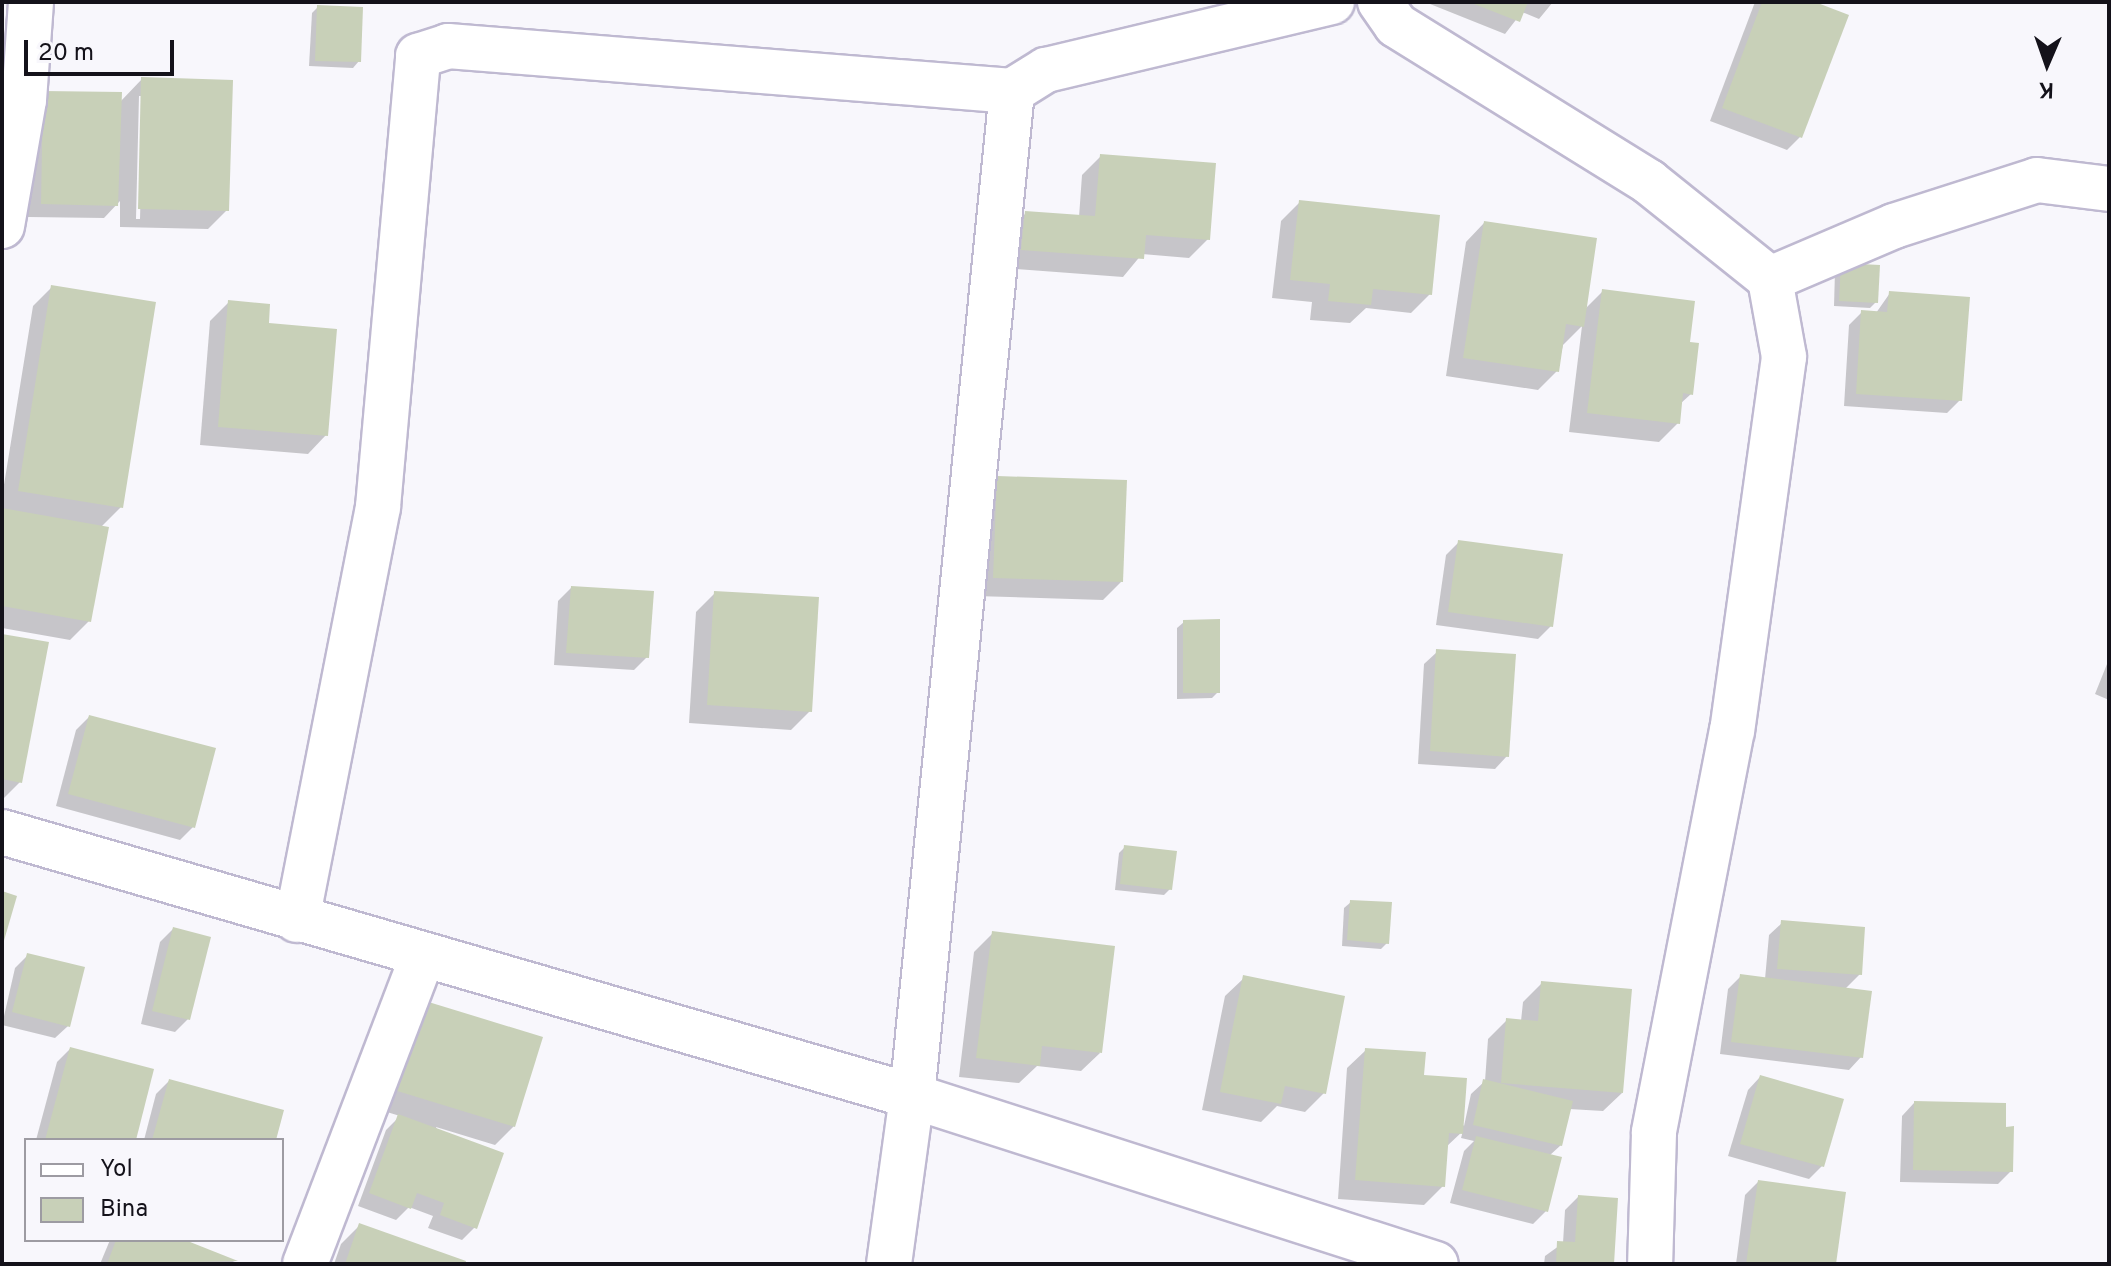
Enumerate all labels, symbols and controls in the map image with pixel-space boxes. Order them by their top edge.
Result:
scale bar [28,24,178,74]
north arrow [2007,24,2087,104]
text: 20 m [38,39,94,69]
text: K [2038,75,2054,102]
legend [24,1138,284,1242]
text: Yol [100,1155,133,1185]
text: Bina [100,1195,148,1225]

